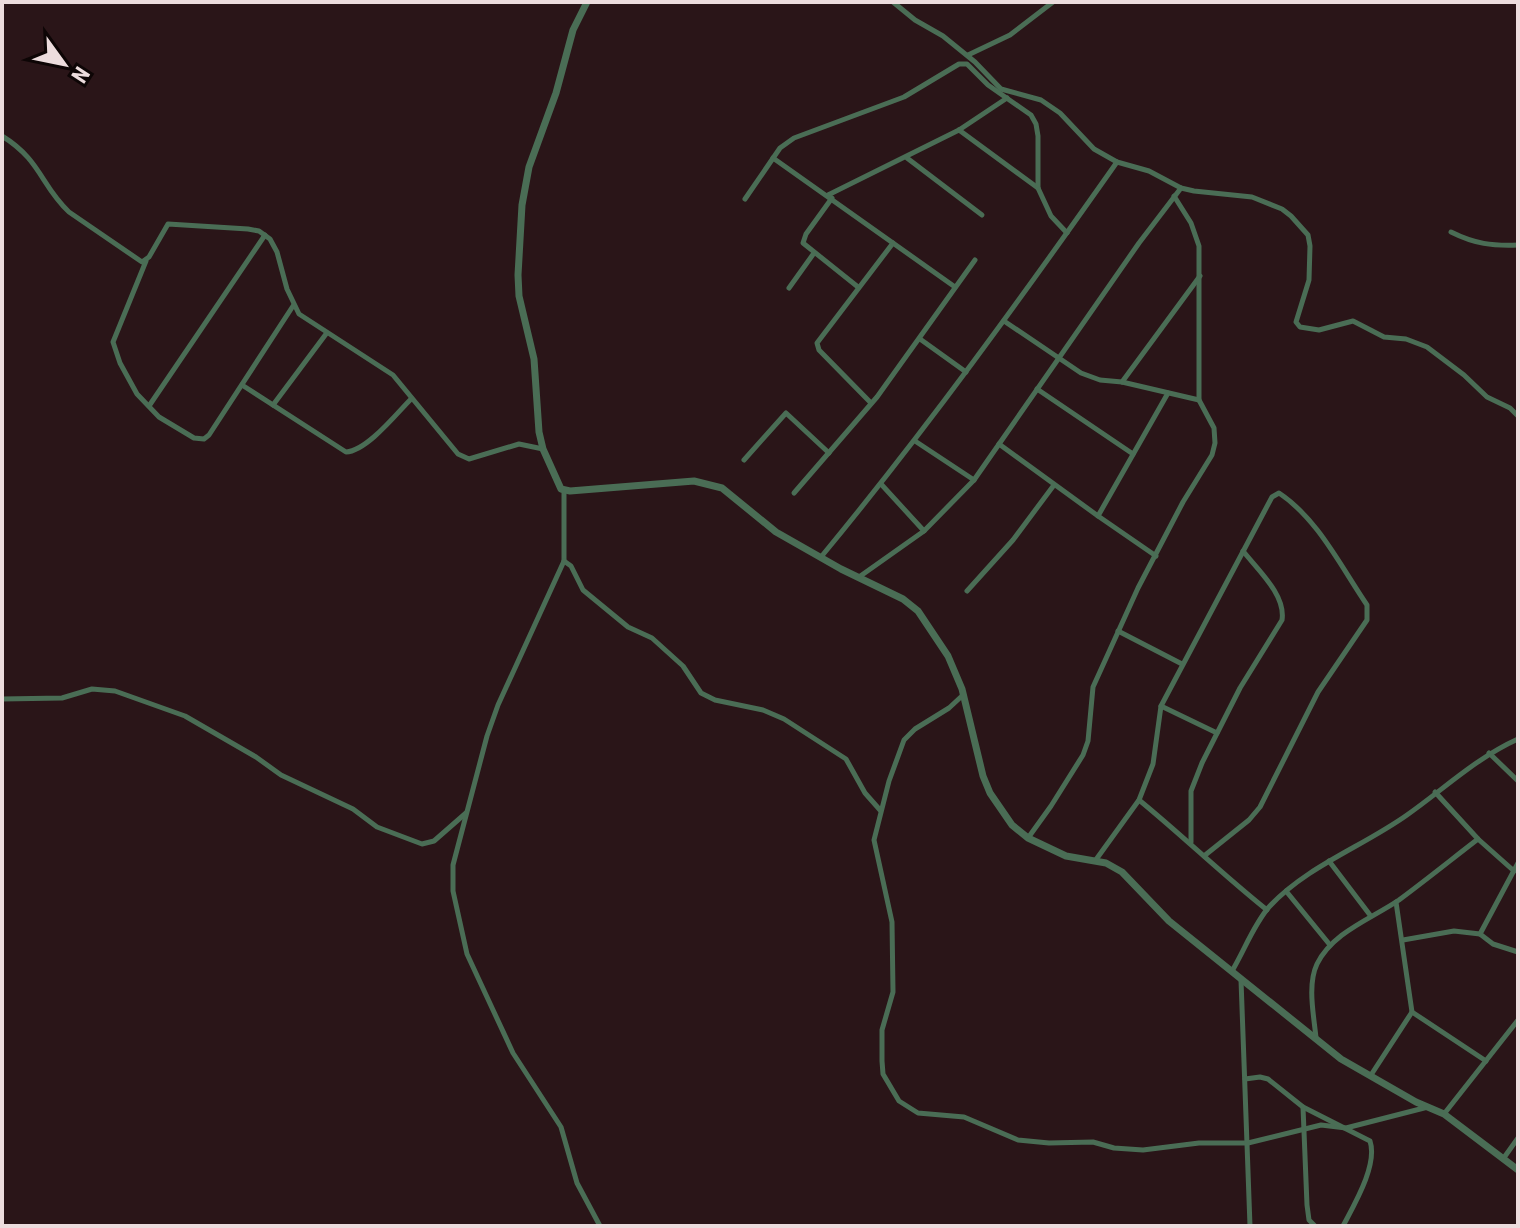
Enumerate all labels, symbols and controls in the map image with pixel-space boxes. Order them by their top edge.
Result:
north arrow [24,24,104,104]
text: N [66,62,95,87]

